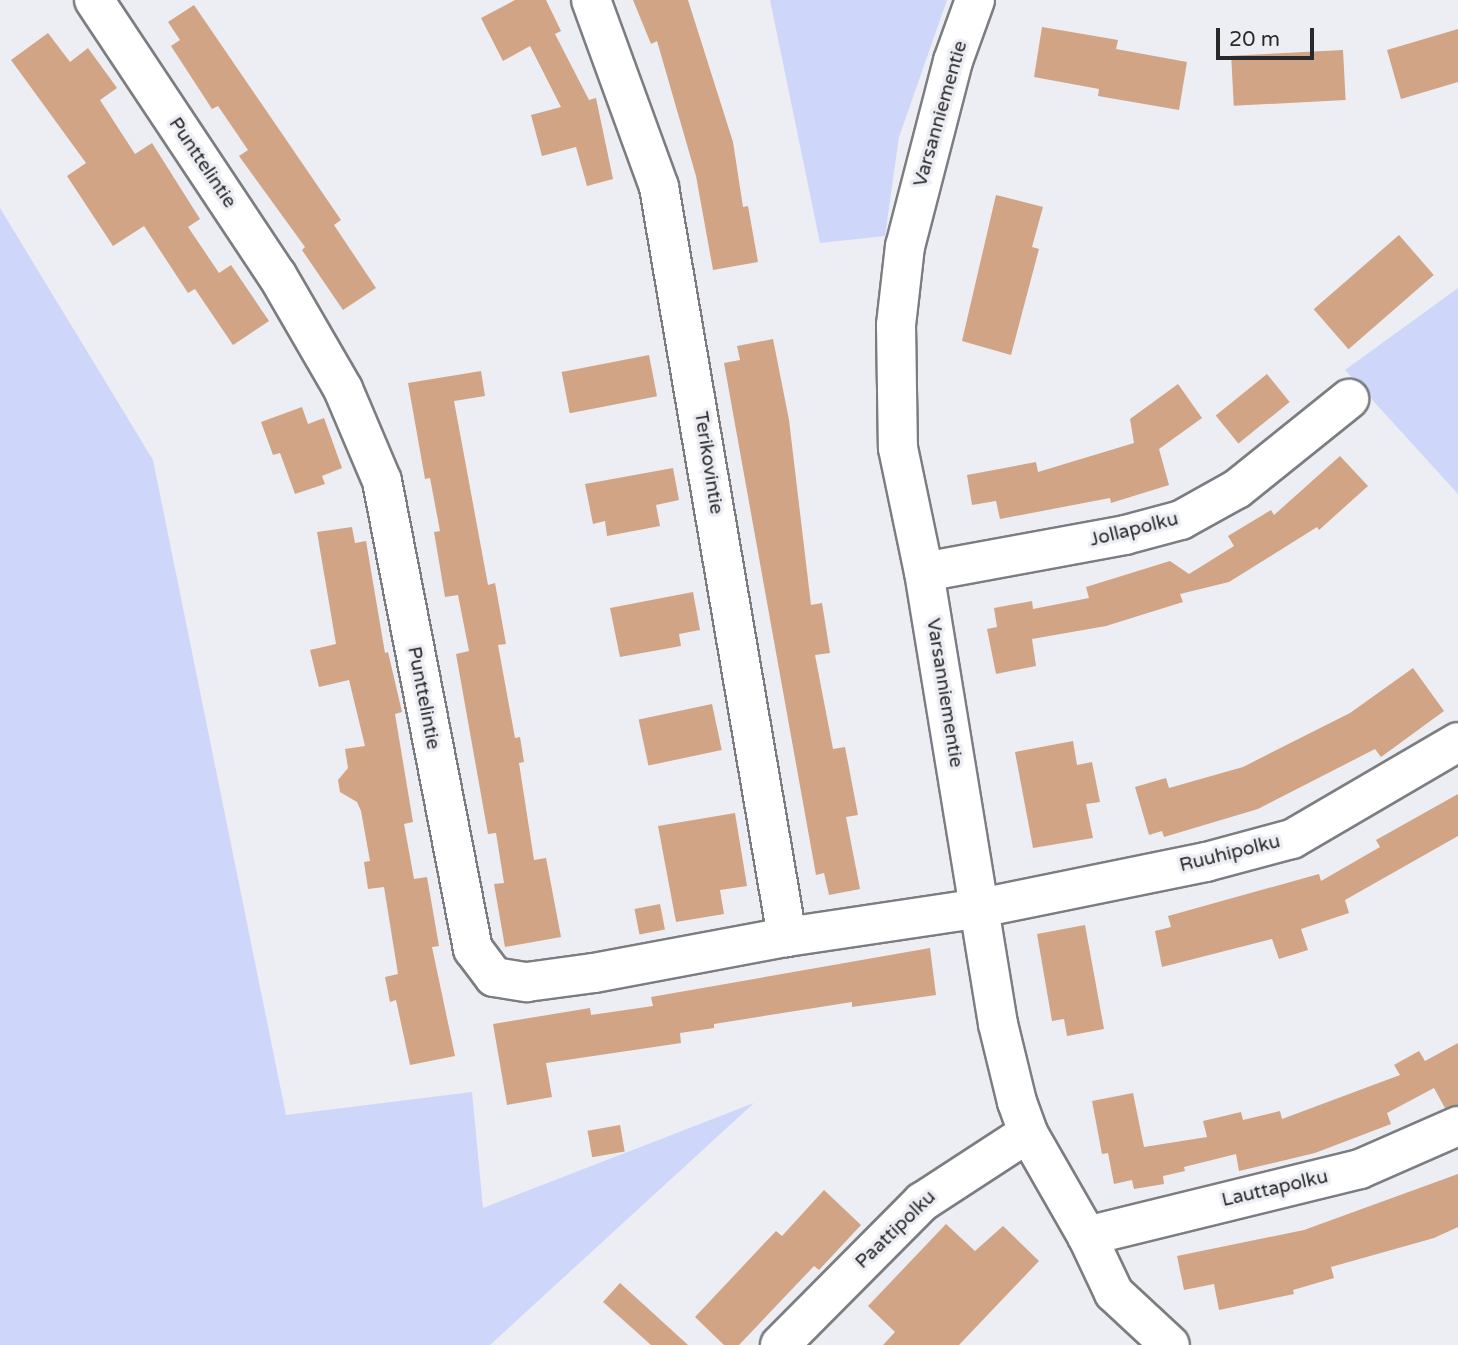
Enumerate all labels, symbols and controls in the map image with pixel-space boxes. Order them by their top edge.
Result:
scale bar [1220,14,1318,58]
text: 20 m [1229,27,1280,52]
street label: Varsanniementie [909,38,973,190]
street label: Punttelintie [163,113,241,213]
street label: Terikovintie [689,410,727,516]
street label: Jollapolku [1087,508,1181,552]
street label: Varsanniementie [921,617,967,769]
street label: Punttelintie [402,645,444,751]
street label: Ruuhipolku [1177,830,1283,878]
street label: Lauttapolku [1220,1166,1330,1212]
street label: Paattipolku [851,1186,941,1274]

